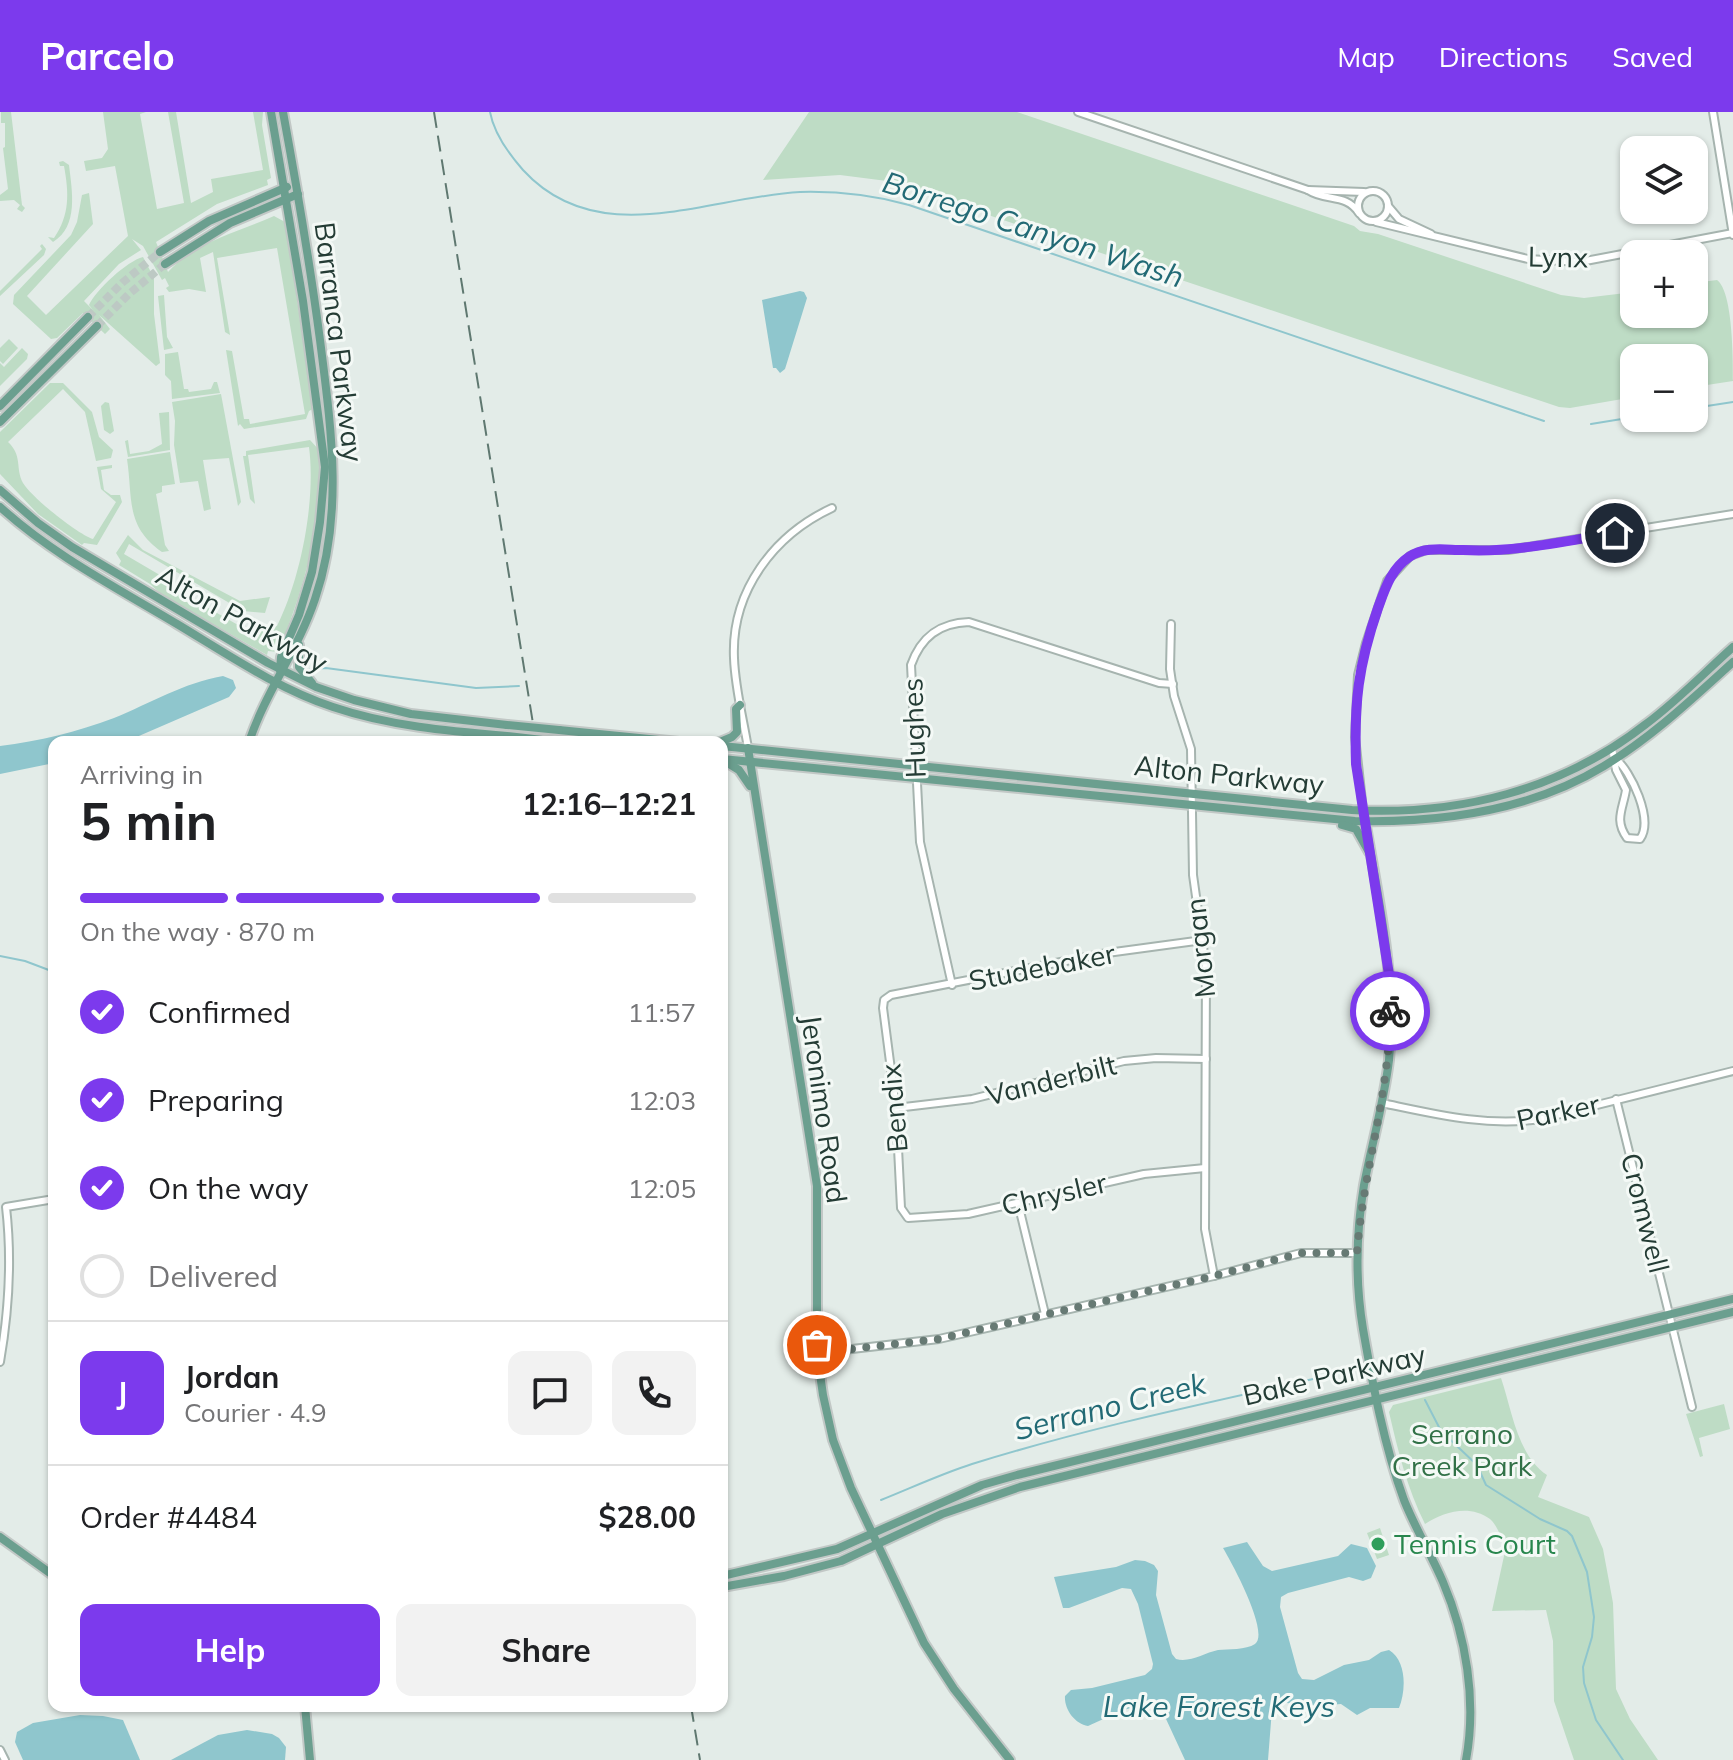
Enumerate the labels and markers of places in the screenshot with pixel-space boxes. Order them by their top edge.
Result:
pin [1581,499,1649,567]
pin [783,1311,851,1379]
place label: Tennis Court [1394,1526,1556,1561]
marker: Tennis Court [1369,1535,1387,1553]

